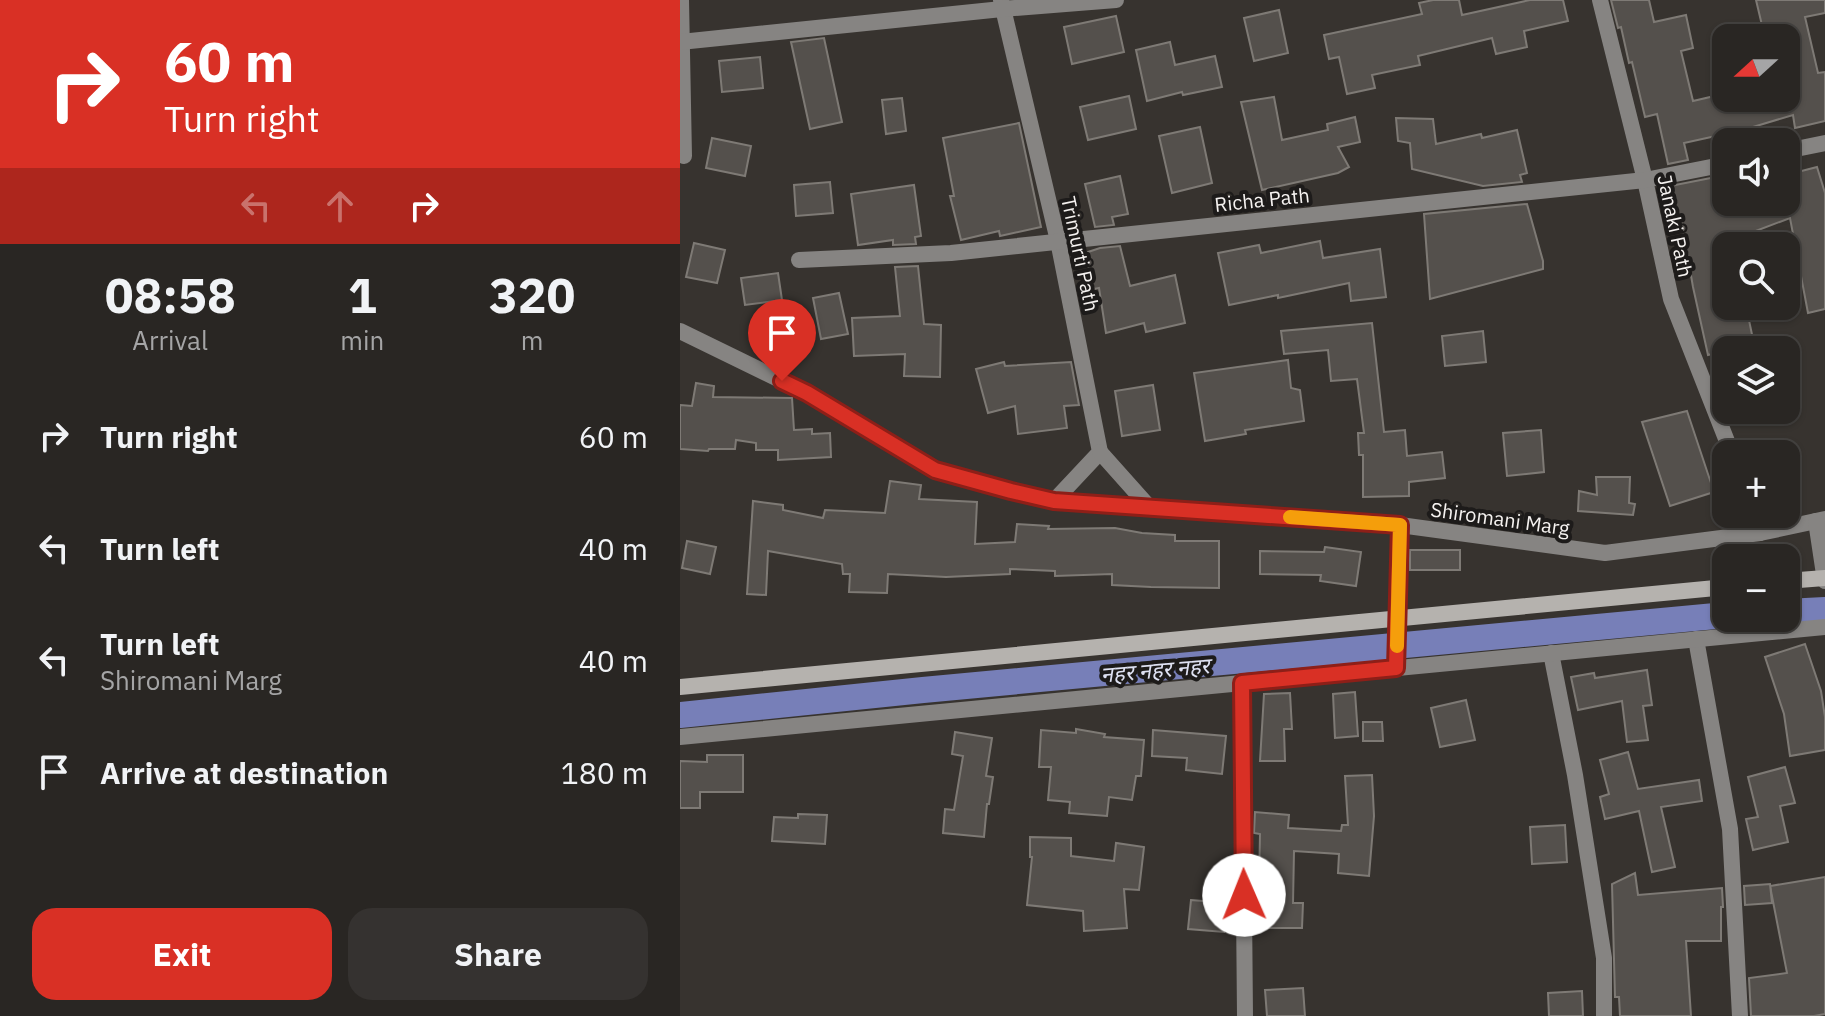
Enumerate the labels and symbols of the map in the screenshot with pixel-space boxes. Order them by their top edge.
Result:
north arrow [1712,24,1800,112]
street label: Janaki Path [1651,172,1700,280]
street label: Richa Path [1213,181,1311,218]
street label: Trimurti Path [1055,194,1106,314]
pin [748,299,816,381]
street label: Shiromani Marg [1429,495,1572,542]
water label: नहर नहर नहर [1099,650,1215,689]
position arrow [1202,853,1286,937]

